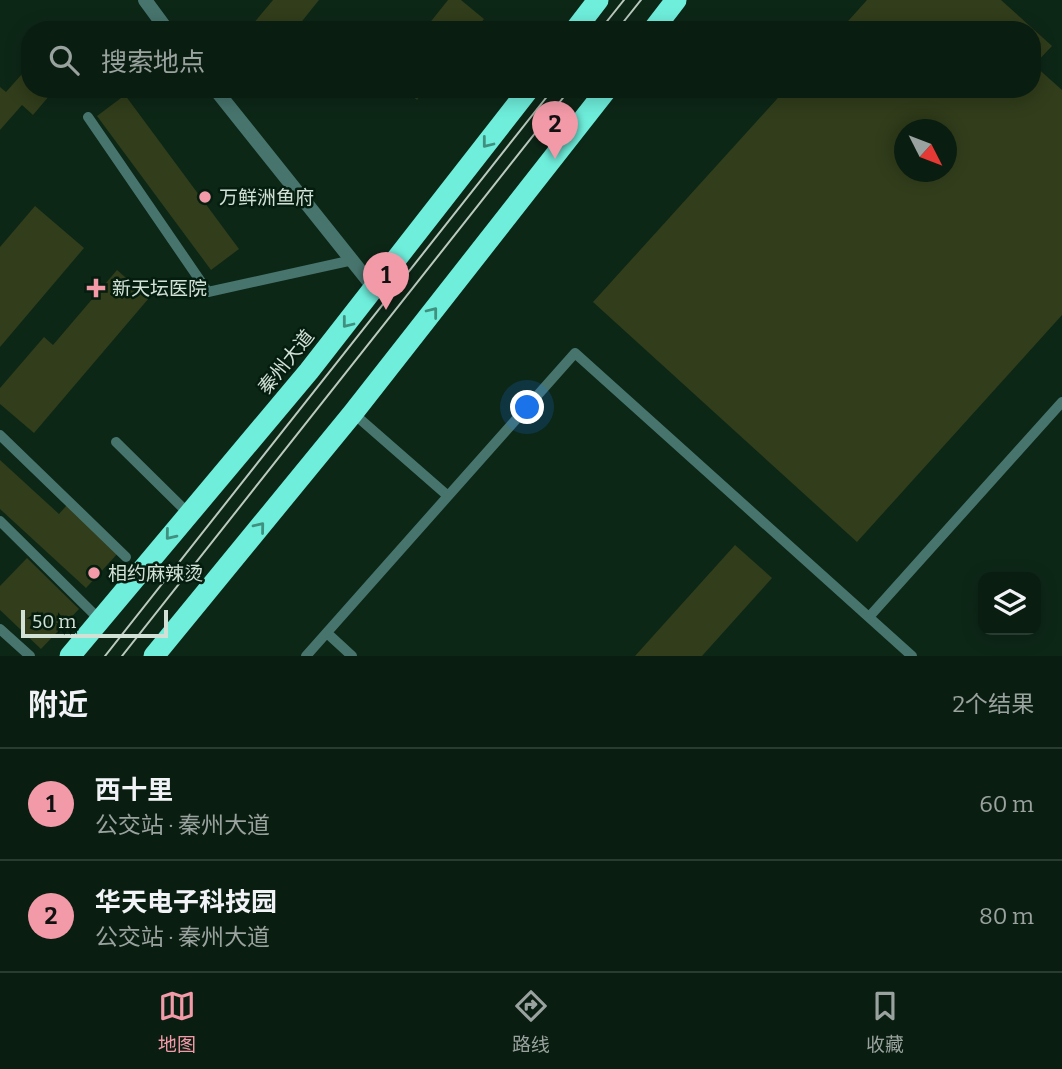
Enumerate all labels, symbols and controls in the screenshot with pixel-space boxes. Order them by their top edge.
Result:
search box [21,21,1041,98]
icon: search [45,41,83,79]
text: 搜索地点 [101,47,205,78]
pin: 2 [532,101,578,159]
north arrow [894,119,957,182]
one-way arrow [482,135,495,148]
place label: 万鲜洲鱼府 [219,186,314,209]
marker: 万鲜洲鱼府 [197,189,213,205]
pin: 1 [363,252,409,310]
place label: 新天坛医院 [112,277,207,300]
marker: 新天坛医院 [86,278,106,298]
one-way arrow [424,307,437,319]
one-way arrow [343,315,356,327]
street label: 秦州大道 [253,325,319,399]
your location [510,390,544,424]
one-way arrow [251,523,264,535]
one-way arrow [166,527,178,540]
place label: 相约麻辣烫 [108,562,203,585]
marker: 相约麻辣烫 [86,565,102,581]
map controls [978,572,1041,635]
button: layers [978,572,1041,635]
scale bar [21,607,168,639]
text: 50 m [32,610,76,633]
text: 附近 [28,687,88,723]
text: 2个结果 [952,690,1034,718]
text: 西十里 [95,775,173,806]
text: 1 [46,790,56,818]
text: 60 m [979,790,1034,818]
text: 公交站 · 秦州大道 [95,811,270,839]
text: 华天电子科技园 [95,887,277,918]
text: 2 [45,902,57,930]
text: 80 m [979,902,1034,930]
text: 公交站 · 秦州大道 [95,923,270,951]
tab: 地图 [158,987,196,1056]
tab: 路线 [512,987,550,1056]
tab: 收藏 [866,987,904,1056]

